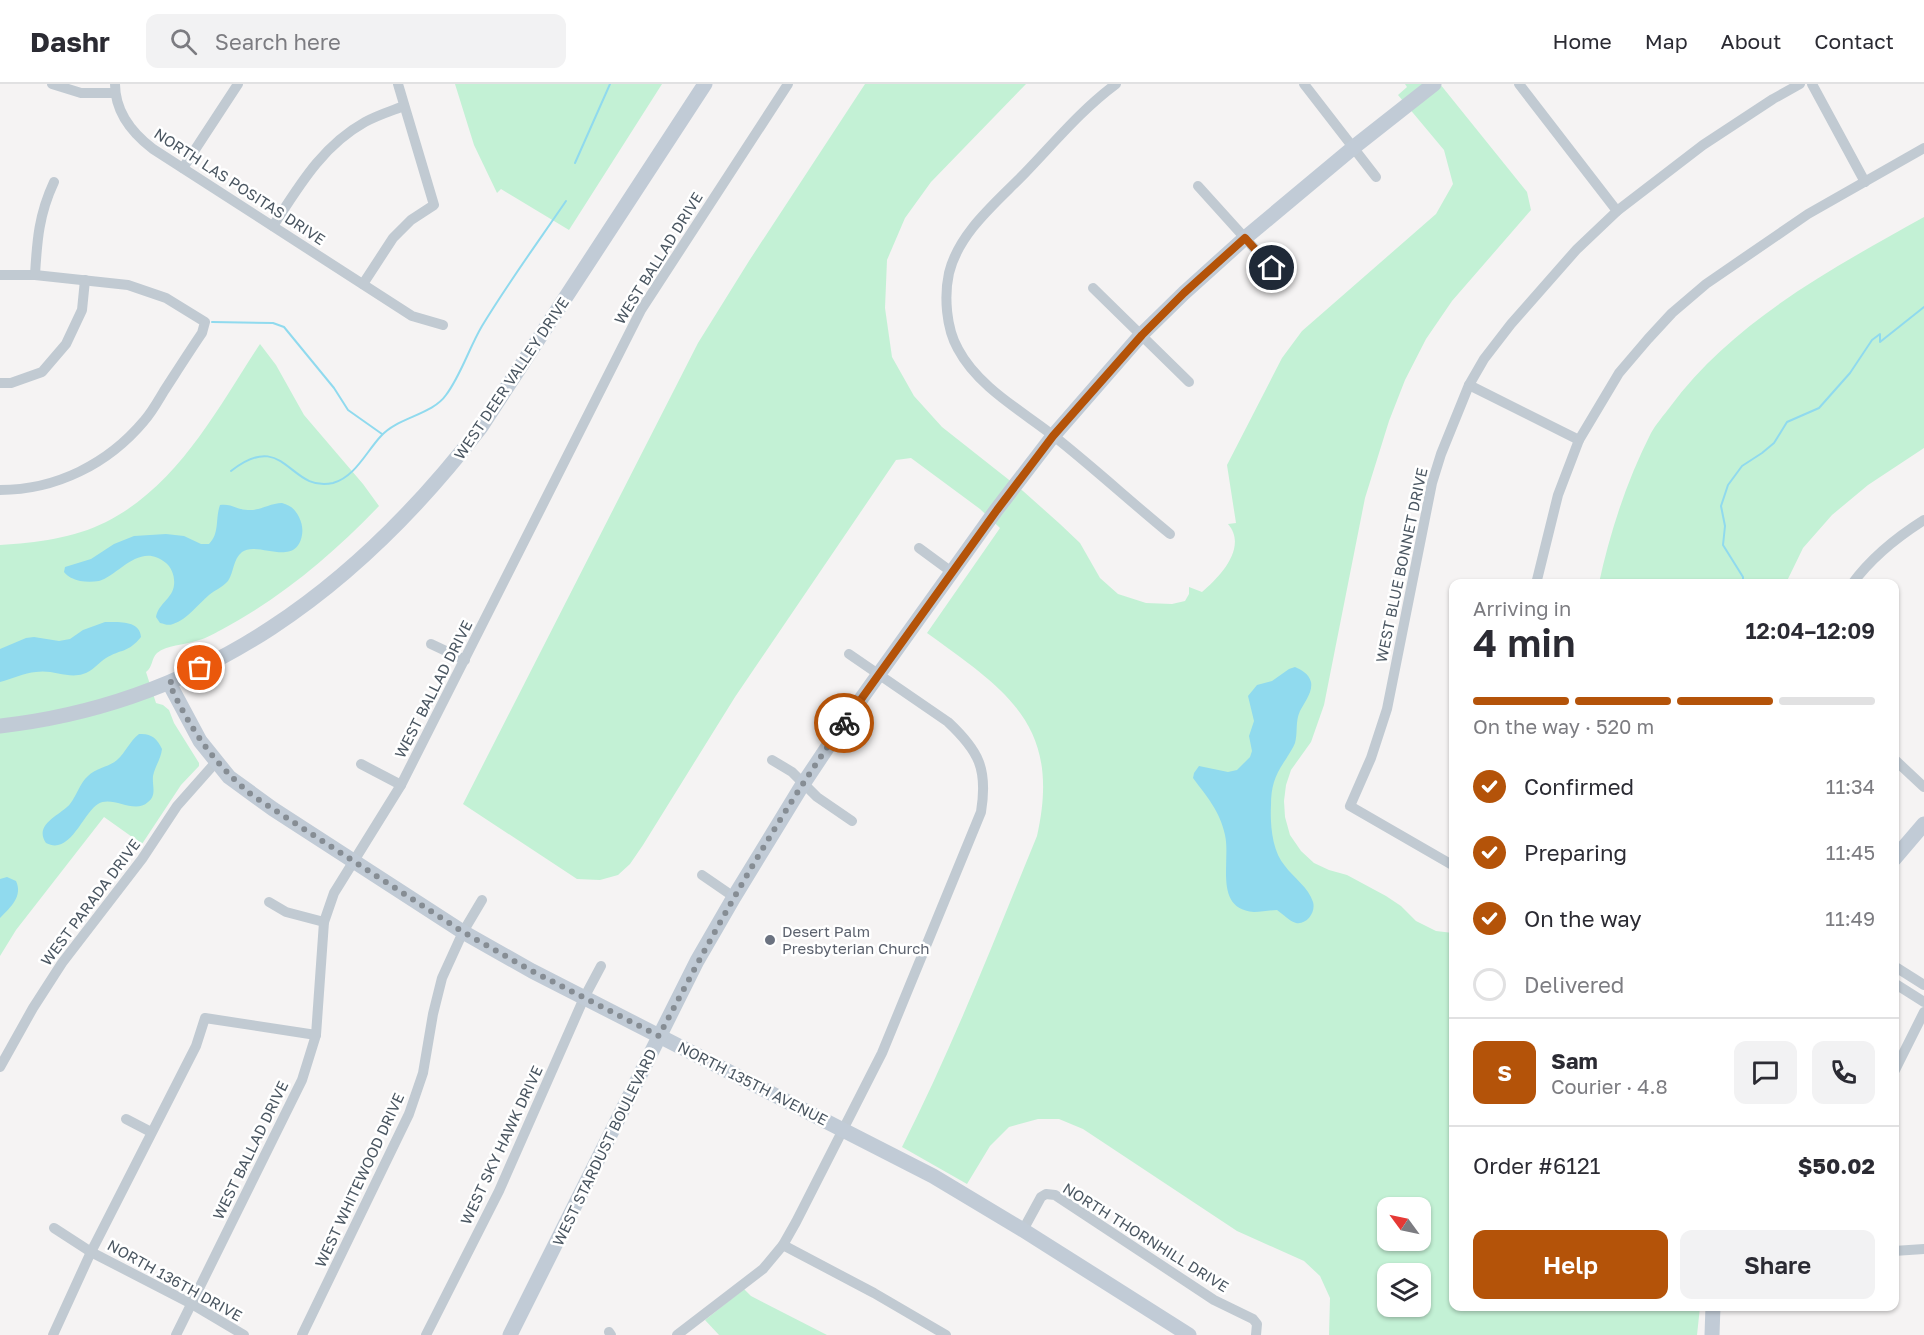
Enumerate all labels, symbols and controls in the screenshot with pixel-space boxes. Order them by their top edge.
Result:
search box [146,14,566,68]
text: Dashr [30,25,110,58]
icon: search [167,25,200,58]
text: Search here [215,28,341,55]
text: Home [1552,28,1612,54]
text: Map [1645,28,1688,54]
text: About [1721,28,1781,54]
text: Contact [1814,28,1894,54]
street label: NORTH LAS POSITAS DRIVE [151,124,329,248]
street label: WEST BALLAD DRIVE [610,189,706,327]
pin [1246,242,1297,293]
icon: home [1255,251,1288,284]
street label: WEST DEER VALLEY DRIVE [450,293,572,463]
street label: WEST BLUE BONNET DRIVE [1372,466,1430,664]
text: Arriving in [1473,596,1571,620]
street label: WEST BALLAD DRIVE [390,617,476,761]
text: 12:04–12:09 [1746,617,1875,644]
text: 4 min [1473,619,1576,666]
pin [174,642,225,693]
icon: bag [183,651,216,684]
courier [814,693,874,753]
icon: bike [828,707,861,740]
text: On the way · 520 m [1473,714,1654,738]
icon: check [1473,770,1506,803]
text: Confirmed [1524,773,1634,800]
text: 11:34 [1826,774,1875,798]
street label: WEST PARADA DRIVE [37,835,143,969]
icon: check [1473,836,1506,869]
text: Preparing [1524,839,1627,866]
text: 11:45 [1826,840,1875,864]
icon: check [1473,902,1506,935]
text: On the way [1524,905,1642,932]
text: 11:49 [1825,906,1875,930]
place label: Desert Palm Presbyterian Church [782,922,930,957]
marker: Desert Palm Presbyterian Church [763,933,777,947]
text: Delivered [1524,971,1624,998]
street label: NORTH 135TH AVENUE [675,1037,831,1129]
button: chat [1734,1041,1797,1104]
button: phone [1812,1041,1875,1104]
street label: WEST STARDUST BOULEVARD [548,1045,660,1249]
text: Sam [1551,1047,1598,1074]
text: S [1497,1059,1512,1086]
street label: WEST SKY HAWK DRIVE [456,1063,546,1227]
text: Courier · 4.8 [1551,1074,1668,1098]
street label: WEST BALLAD DRIVE [209,1078,291,1222]
street label: WEST WHITEWOOD DRIVE [311,1090,407,1270]
text: Order #6121 [1473,1152,1600,1179]
text: $50.02 [1798,1152,1875,1179]
street label: NORTH THORNHILL DRIVE [1060,1178,1232,1296]
north arrow [1377,1197,1431,1251]
map controls [1377,1197,1431,1317]
button: Help [1473,1230,1668,1299]
button: Share [1680,1230,1875,1299]
street label: NORTH 136TH DRIVE [105,1235,245,1325]
button: layers [1377,1263,1431,1317]

